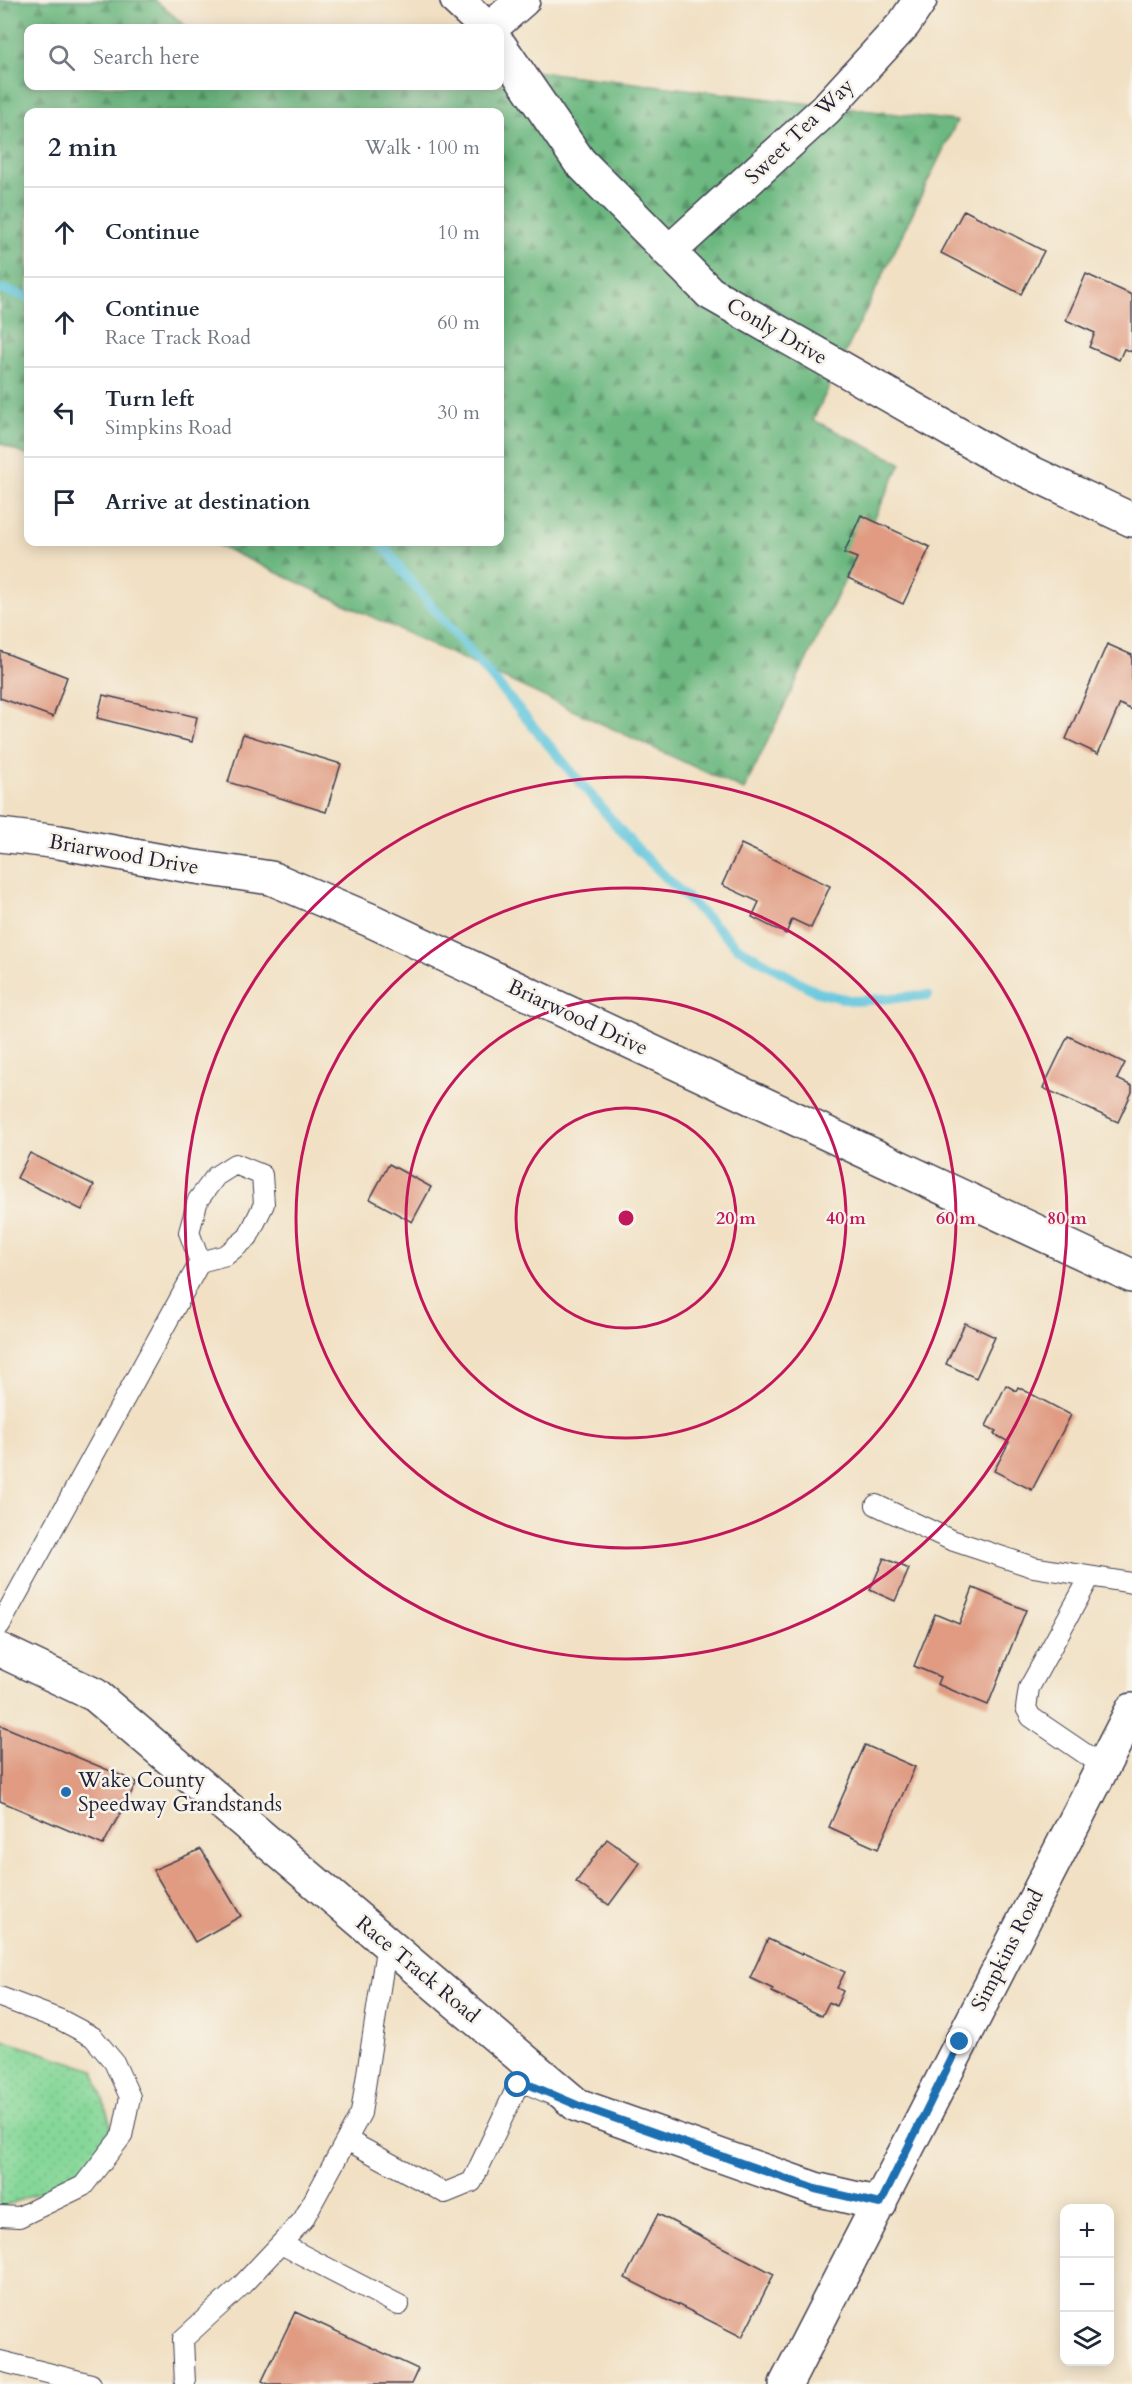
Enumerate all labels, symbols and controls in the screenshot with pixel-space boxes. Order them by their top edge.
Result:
search box [24,24,504,90]
icon: search [45,41,78,74]
text: Search here [93,42,200,72]
street label: Sweet Tea Way [738,72,860,191]
text: 2 min [48,130,117,165]
text: Walk · 100 m [365,134,480,161]
icon: ahead [48,216,81,249]
text: Continue [105,217,200,247]
text: 10 m [437,219,480,246]
street label: Conly Drive [721,291,833,372]
text: Continue [105,294,200,324]
icon: ahead [48,306,81,339]
text: 60 m [437,309,480,336]
text: Race Track Road [105,324,251,351]
text: Turn left [105,384,194,414]
icon: left [48,396,81,429]
text: 30 m [437,399,480,426]
text: Simpkins Road [105,414,232,441]
icon: arrive [48,486,81,519]
text: Arrive at destination [105,487,310,517]
street label: Briarwood Drive [47,827,201,882]
street label: Briarwood Drive [503,972,653,1063]
text: 20 m [716,1206,756,1231]
text: 40 m [826,1206,866,1231]
text: 60 m [936,1206,976,1231]
text: 80 m [1047,1206,1087,1231]
centre of rings [616,1208,636,1228]
place label: Wake County Speedway Grandstands [77,1766,282,1819]
marker: Wake County Speedway Grandstands [59,1785,73,1799]
street label: Simpkins Road [964,1884,1051,2016]
street label: Race Track Road [350,1909,486,2030]
route end [946,2028,972,2054]
route start [504,2071,530,2097]
map controls [1060,2204,1114,2366]
button: + [1060,2204,1114,2258]
button: − [1060,2258,1114,2312]
button: layers [1060,2312,1114,2366]

